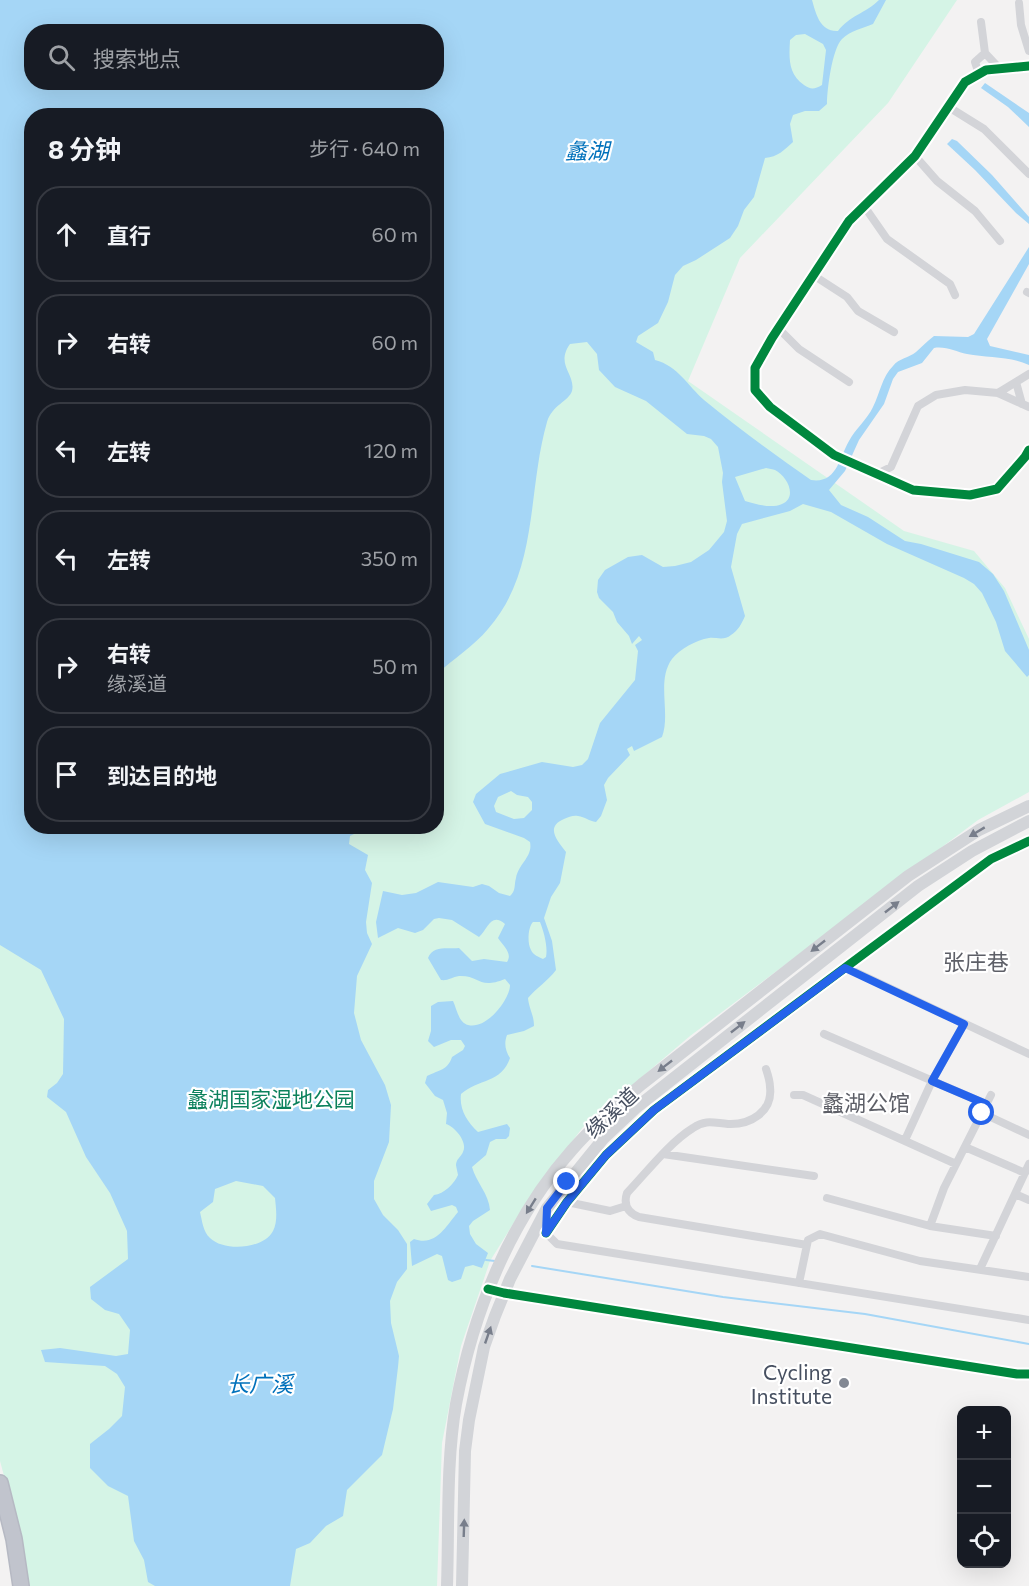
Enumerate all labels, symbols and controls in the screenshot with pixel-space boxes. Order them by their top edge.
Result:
search box [24,24,444,90]
icon: search [45,41,78,74]
text: 搜索地点 [93,45,181,72]
text: 8 分钟 [48,133,121,164]
text: 步行 · 640 m [309,136,420,160]
water label: 蠡湖 [565,137,612,164]
icon: ahead [50,218,83,251]
text: 直行 [107,222,151,249]
text: 60 m [372,222,418,246]
icon: right [50,326,83,359]
text: 右转 [107,330,151,357]
text: 60 m [372,330,418,354]
icon: left [50,434,83,467]
text: 左转 [107,438,151,465]
text: 120 m [364,438,418,462]
icon: left [50,542,83,575]
text: 左转 [107,546,151,573]
text: 350 m [361,546,418,570]
text: 右转 [107,640,151,667]
icon: right [50,650,83,683]
text: 50 m [372,654,418,678]
text: 缘溪道 [107,671,167,695]
icon: arrive [50,758,83,791]
text: 到达目的地 [107,762,217,789]
one-way arrow [968,827,985,837]
one-way arrow [884,901,899,913]
one-way arrow [811,939,826,951]
district label: 张庄巷 [943,948,1009,975]
one-way arrow [731,1022,746,1034]
one-way arrow [657,1059,673,1072]
street label: 缘溪道 [579,1081,643,1143]
park label: 蠡湖国家湿地公园 [187,1086,355,1111]
district label: 蠡湖公馆 [822,1089,910,1116]
route start [968,1099,994,1125]
route end [553,1168,579,1194]
one-way arrow [526,1198,537,1214]
one-way arrow [484,1326,494,1344]
place label: Cycling Institute [751,1359,832,1408]
water label: 长广溪 [227,1370,295,1397]
marker: Cycling Institute [837,1376,851,1390]
map controls [957,1406,1011,1568]
button: + [957,1406,1011,1460]
button: − [957,1460,1011,1514]
button: locate [957,1514,1011,1568]
one-way arrow [460,1518,469,1537]

